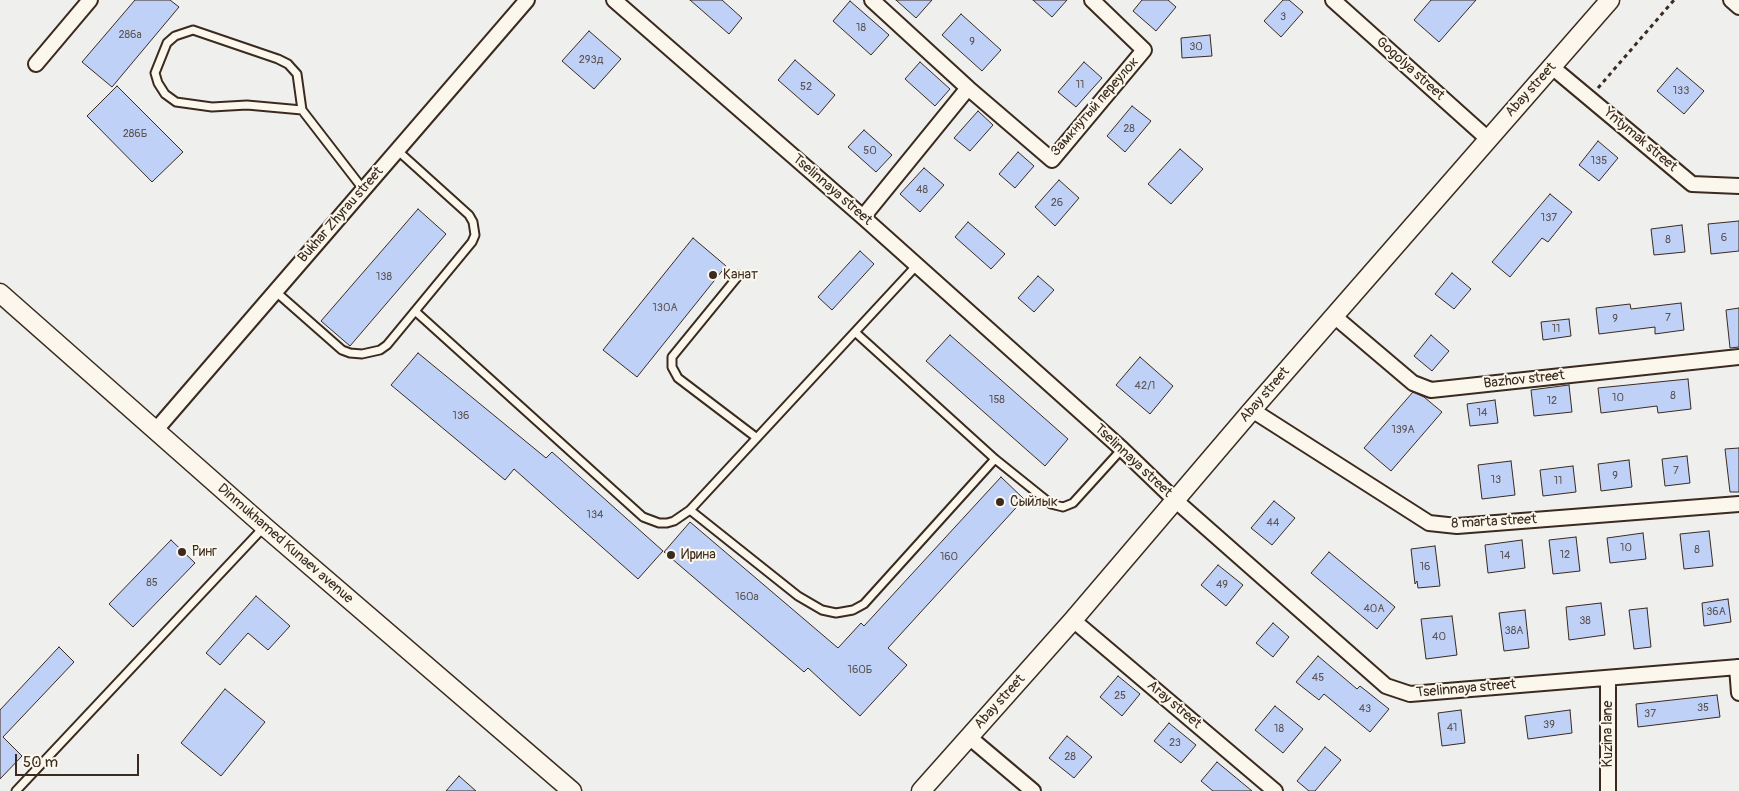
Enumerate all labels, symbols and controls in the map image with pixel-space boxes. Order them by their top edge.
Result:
house number: 3 [1280,10,1286,24]
house number: 18 [856,21,866,35]
house number: 286а [118,28,142,42]
street label: Gogolya street [1372,34,1448,104]
house number: 9 [969,35,975,49]
house number: 30 [1189,40,1203,54]
house number: 293д [579,53,603,67]
street label: Замкнутый переулок [1047,54,1143,160]
street label: Abay street [1502,59,1560,121]
house number: 11 [1076,78,1084,92]
house number: 52 [800,80,812,94]
house number: 133 [1673,84,1689,98]
street label: Yntymak street [1600,104,1680,176]
house number: 28 [1123,122,1135,136]
house number: 286Б [123,127,147,141]
house number: 50 [863,144,877,158]
street label: Tselinnaya street [789,151,875,229]
house number: 135 [1591,154,1607,168]
street label: Bukhar Zhyrau street [295,164,387,266]
house number: 48 [916,183,928,197]
house number: 26 [1051,196,1063,210]
house number: 137 [1541,211,1557,225]
house number: 6 [1721,231,1727,245]
house number: 8 [1665,233,1671,247]
place label: Канат [723,267,758,283]
marker: Канат [707,269,719,281]
house number: 138 [376,270,392,284]
house number: 130А [652,301,678,315]
house number: 7 [1665,311,1671,325]
house number: 9 [1612,312,1618,326]
house number: 11 [1552,322,1560,336]
street label: Abay street [1237,364,1293,426]
street label: Bazhov street [1483,367,1565,393]
house number: 42/1 [1135,379,1155,393]
house number: 8 [1670,389,1676,403]
house number: 10 [1612,391,1624,405]
house number: 158 [989,393,1005,407]
house number: 12 [1547,394,1557,408]
house number: 14 [1477,406,1487,420]
house number: 136 [453,409,469,423]
street label: Tselinnaya street [1091,421,1175,501]
house number: 139А [1391,423,1415,437]
house number: 7 [1673,464,1679,478]
house number: 9 [1612,469,1618,483]
house number: 13 [1491,473,1501,487]
house number: 11 [1554,474,1562,488]
street label: Dinmukhamed Kunaev avenue [214,481,356,607]
place label: Сыйлык [1010,494,1058,510]
marker: Сыйлык [994,496,1006,508]
house number: 134 [587,508,603,522]
street label: 8 marta street [1451,511,1537,533]
house number: 44 [1267,516,1279,530]
house number: 10 [1620,541,1632,555]
house number: 8 [1694,543,1700,557]
place label: Ринг [192,544,217,560]
marker: Ринг [176,546,188,558]
place label: Ирина [681,547,716,563]
house number: 12 [1560,548,1570,562]
marker: Ирина [665,549,677,561]
house number: 14 [1500,549,1510,563]
house number: 160 [940,550,958,564]
house number: 16 [1420,560,1430,574]
house number: 85 [146,576,158,590]
house number: 49 [1216,578,1228,592]
house number: 160а [735,590,759,604]
house number: 40А [1363,602,1385,616]
house number: 36А [1706,605,1726,619]
house number: 38 [1579,614,1591,628]
house number: 38А [1505,624,1523,638]
house number: 40 [1432,630,1446,644]
house number: 160Б [848,663,872,677]
street label: Abay street [971,671,1029,733]
house number: 45 [1312,671,1324,685]
street label: Tselinnaya street [1416,676,1516,702]
street label: Aray street [1143,677,1205,733]
house number: 25 [1114,689,1126,703]
street label: Kuzina lane [1600,701,1616,767]
house number: 35 [1697,701,1709,715]
house number: 43 [1359,702,1371,716]
house number: 37 [1644,707,1656,721]
house number: 39 [1543,718,1555,732]
house number: 41 [1447,721,1457,735]
house number: 18 [1274,722,1284,736]
house number: 23 [1169,736,1181,750]
scale bar [18,744,141,776]
house number: 28 [1064,750,1076,764]
text: 50 m [23,753,58,772]

